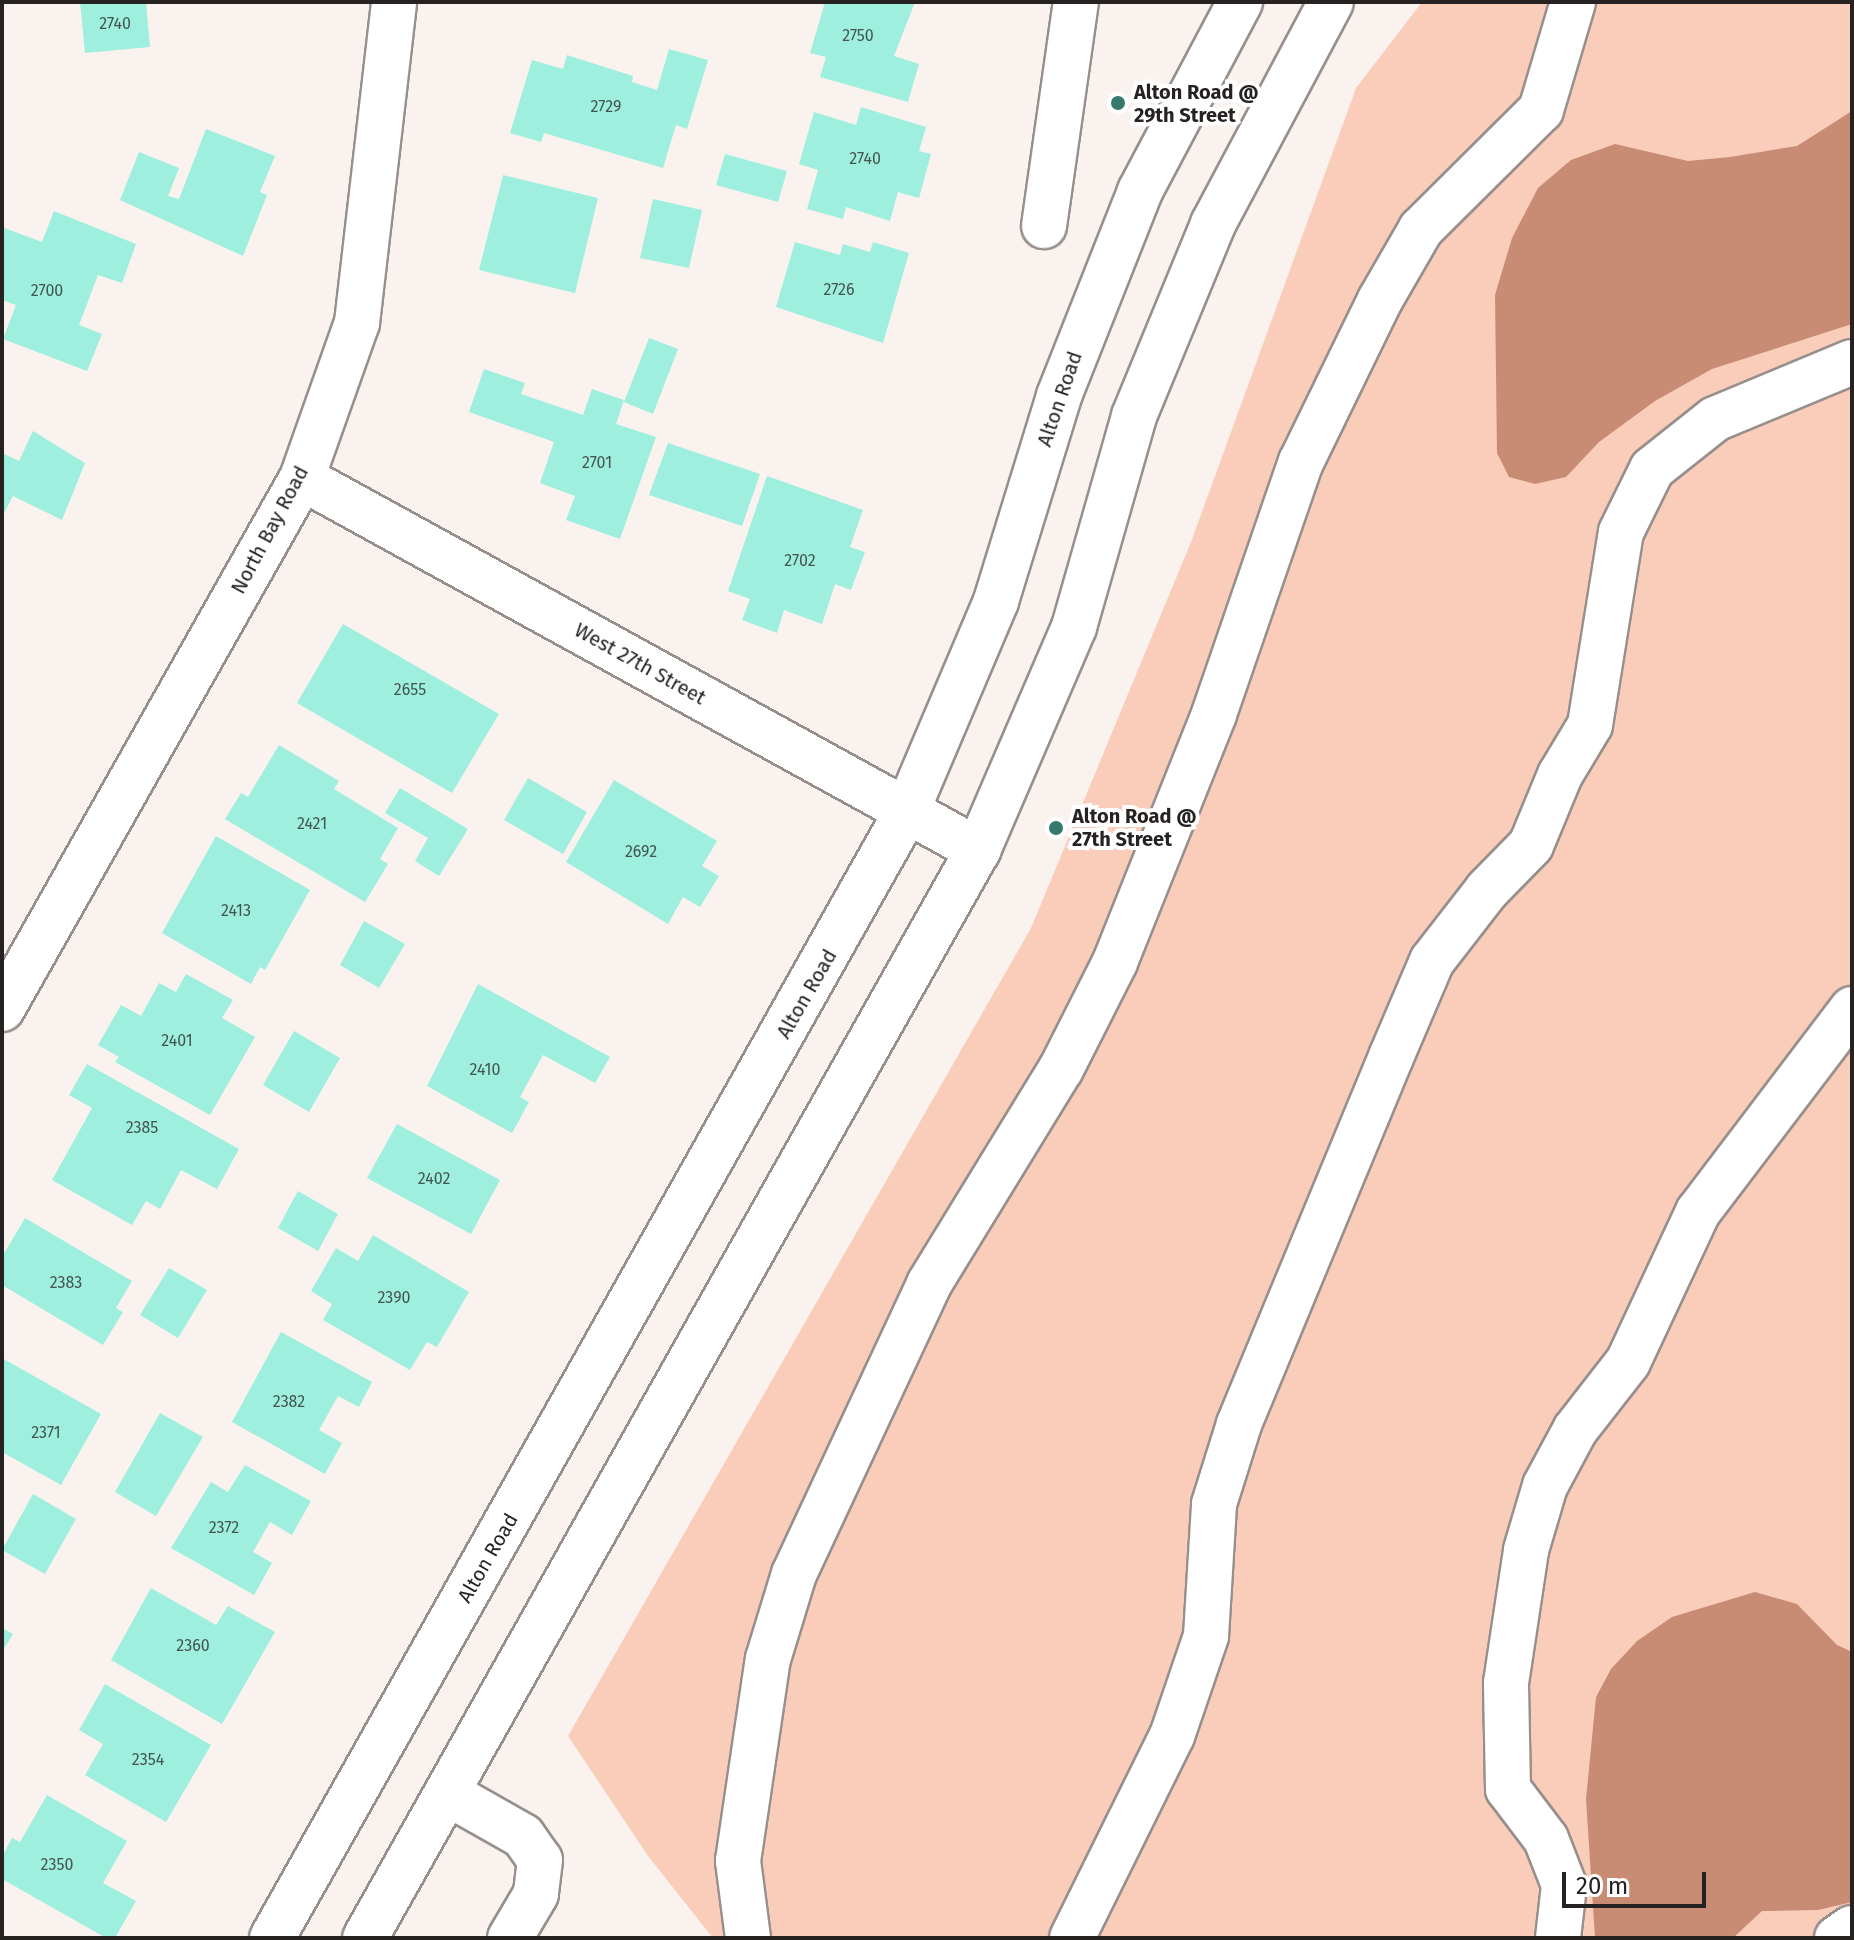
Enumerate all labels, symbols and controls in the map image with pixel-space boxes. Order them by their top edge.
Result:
house number: 2740 [99,14,131,34]
house number: 2750 [842,26,874,46]
place label: Alton Road @ 29th Street [1134,80,1259,127]
marker: Alton Road @ 29th Street [1109,94,1127,112]
house number: 2729 [591,97,621,117]
house number: 2740 [849,149,881,169]
house number: 2726 [823,280,855,300]
house number: 2700 [31,281,63,301]
street label: Alton Road [1033,348,1087,450]
house number: 2701 [582,453,612,473]
street label: North Bay Road [226,462,314,598]
house number: 2702 [784,551,816,571]
street label: West 27th Street [570,618,710,710]
house number: 2655 [394,680,426,700]
place label: Alton Road @ 27th Street [1072,804,1197,851]
house number: 2421 [297,814,327,834]
marker: Alton Road @ 27th Street [1047,819,1065,837]
house number: 2692 [625,842,657,862]
house number: 2413 [221,901,251,921]
street label: Alton Road [772,945,842,1043]
house number: 2401 [161,1031,193,1051]
house number: 2410 [470,1060,500,1080]
house number: 2385 [126,1118,158,1138]
house number: 2402 [418,1169,450,1189]
house number: 2383 [50,1273,82,1293]
house number: 2390 [378,1288,410,1308]
house number: 2382 [273,1392,305,1412]
house number: 2371 [31,1423,61,1443]
street label: Alton Road [453,1509,523,1607]
house number: 2372 [209,1518,239,1538]
house number: 2360 [176,1636,210,1656]
house number: 2354 [132,1750,164,1770]
house number: 2350 [41,1855,73,1875]
scale bar [1566,1856,1710,1906]
text: 20 m [1576,1872,1628,1900]

